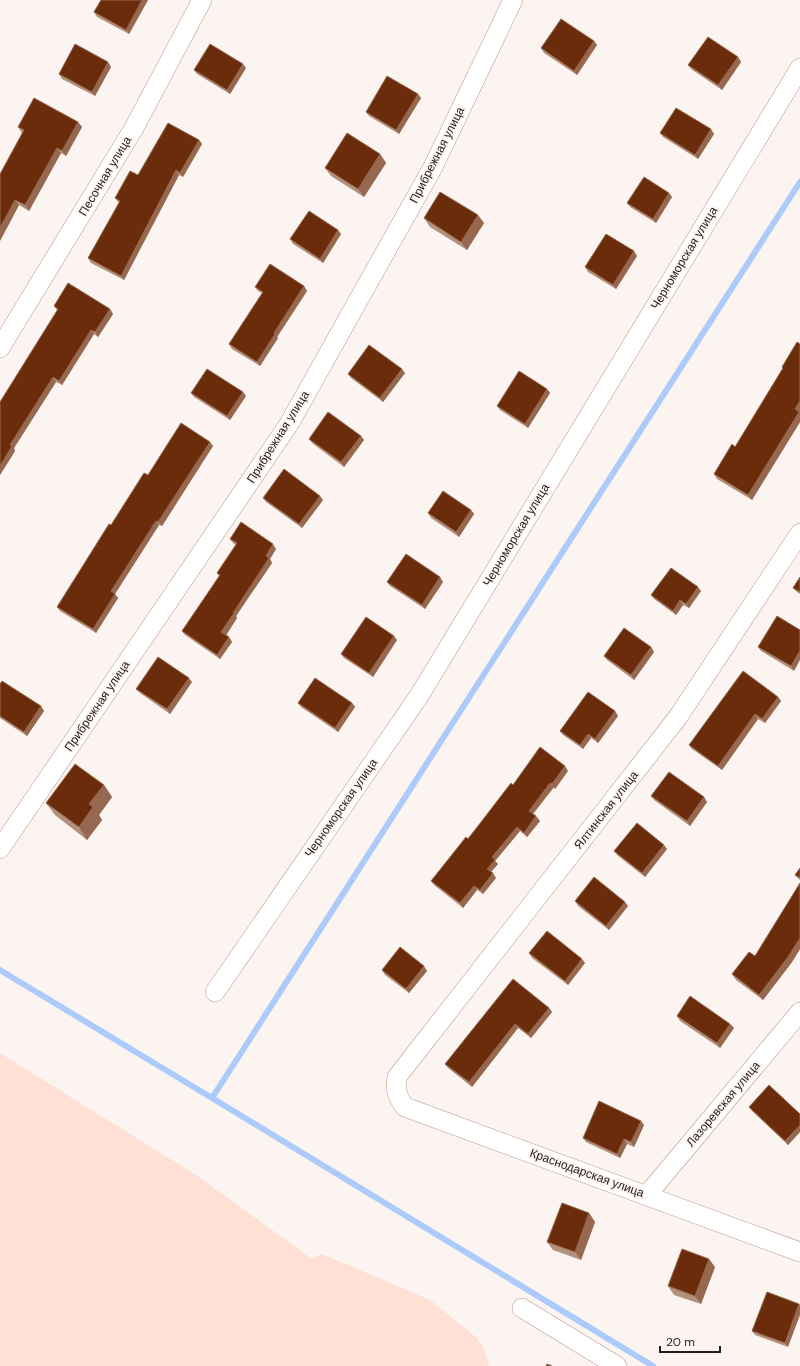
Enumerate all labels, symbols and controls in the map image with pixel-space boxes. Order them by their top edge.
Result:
street label: Прибрежная улица [406,104,468,206]
street label: Песочная улица [75,133,135,219]
street label: Черноморская улица [647,203,721,312]
street label: Прибрежная улица [243,388,313,486]
street label: Черноморская улица [479,480,553,589]
street label: Прибрежная улица [61,657,133,754]
street label: Черноморская улица [301,755,381,861]
street label: Ялтинская улица [570,767,642,853]
street label: Лазоревская улица [683,1058,764,1150]
street label: Краснодарская улица [528,1145,647,1201]
scale bar [660,1328,720,1354]
text: 20 m [666,1334,695,1350]

